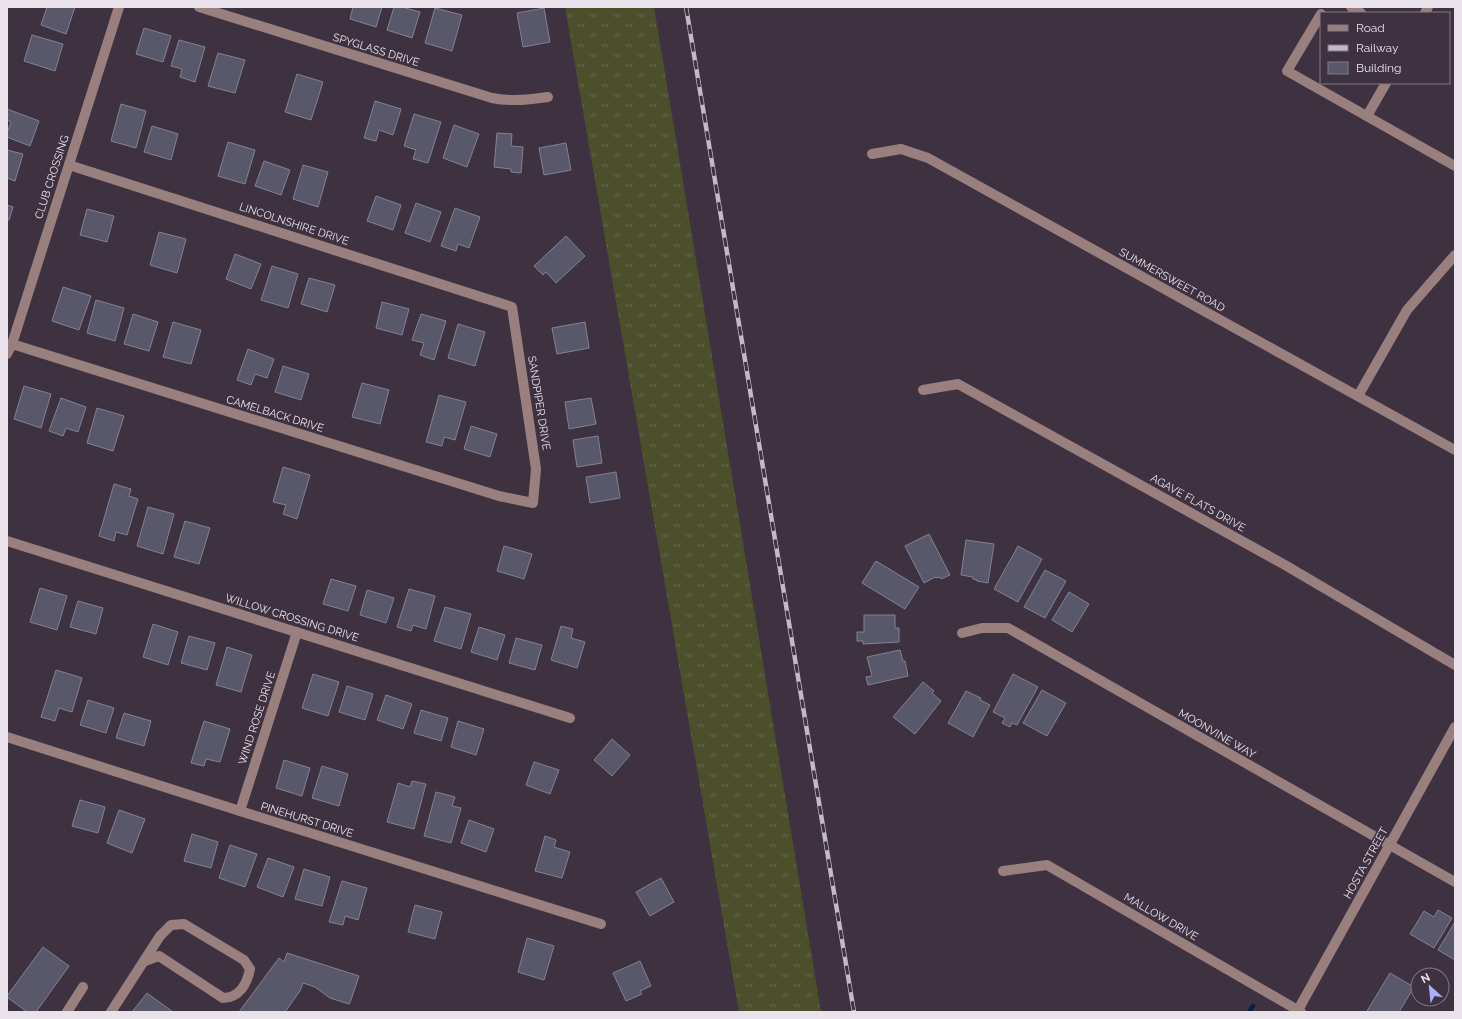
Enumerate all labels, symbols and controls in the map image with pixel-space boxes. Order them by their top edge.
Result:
legend [1320,12,1450,84]
text: Road [1356,21,1385,35]
street label: SPYGLASS DRIVE [331,31,421,69]
text: Railway [1356,41,1399,55]
text: Building [1356,61,1402,75]
street label: CLUB CROSSING [32,133,72,221]
street label: LINCOLNSHIRE DRIVE [238,200,351,248]
street label: SUMMERSWEET ROAD [1117,245,1227,315]
street label: SANDPIPER DRIVE [525,355,553,451]
street label: CAMELBACK DRIVE [225,393,326,435]
street label: AGAVE FLATS DRIVE [1148,471,1248,535]
street label: WILLOW CROSSING DRIVE [224,591,361,645]
street label: WIND ROSE DRIVE [236,670,278,766]
street label: MOONVINE WAY [1176,707,1258,761]
street label: PINEHURST DRIVE [259,800,355,840]
street label: HOSTA STREET [1341,825,1391,901]
street label: MALLOW DRIVE [1122,891,1201,944]
north arrow [1410,967,1450,1007]
text: N [1419,971,1432,986]

